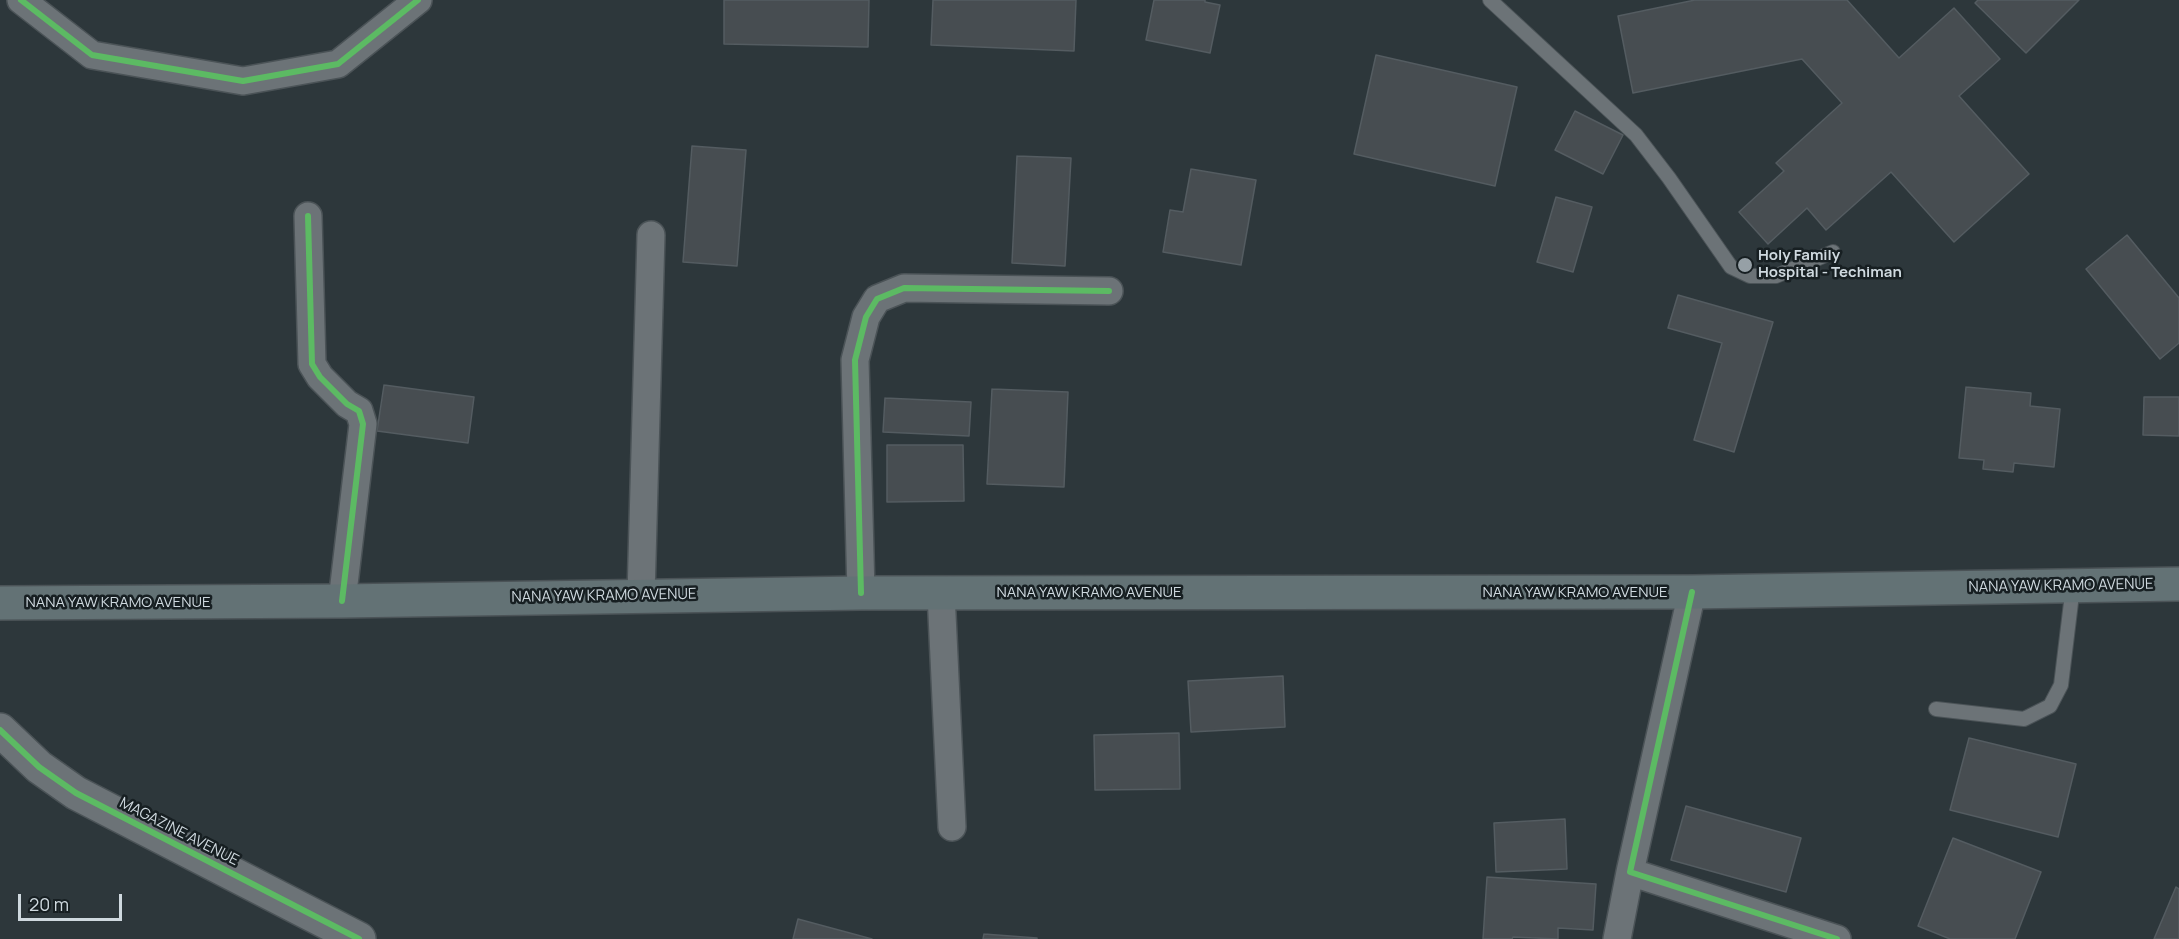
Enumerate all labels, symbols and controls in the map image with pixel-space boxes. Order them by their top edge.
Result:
place label: Holy Family Hospital - Techiman [1758,247,1902,282]
marker: Holy Family Hospital - Techiman [1736,256,1754,274]
street label: NANA YAW KRAMO AVENUE [1968,575,2154,597]
street label: NANA YAW KRAMO AVENUE [996,584,1182,602]
street label: NANA YAW KRAMO AVENUE [1482,584,1668,602]
street label: NANA YAW KRAMO AVENUE [511,585,697,607]
street label: NANA YAW KRAMO AVENUE [25,594,211,612]
street label: MAGAZINE AVENUE [116,794,242,870]
scale bar [21,882,124,920]
text: 20 m [29,892,69,916]

